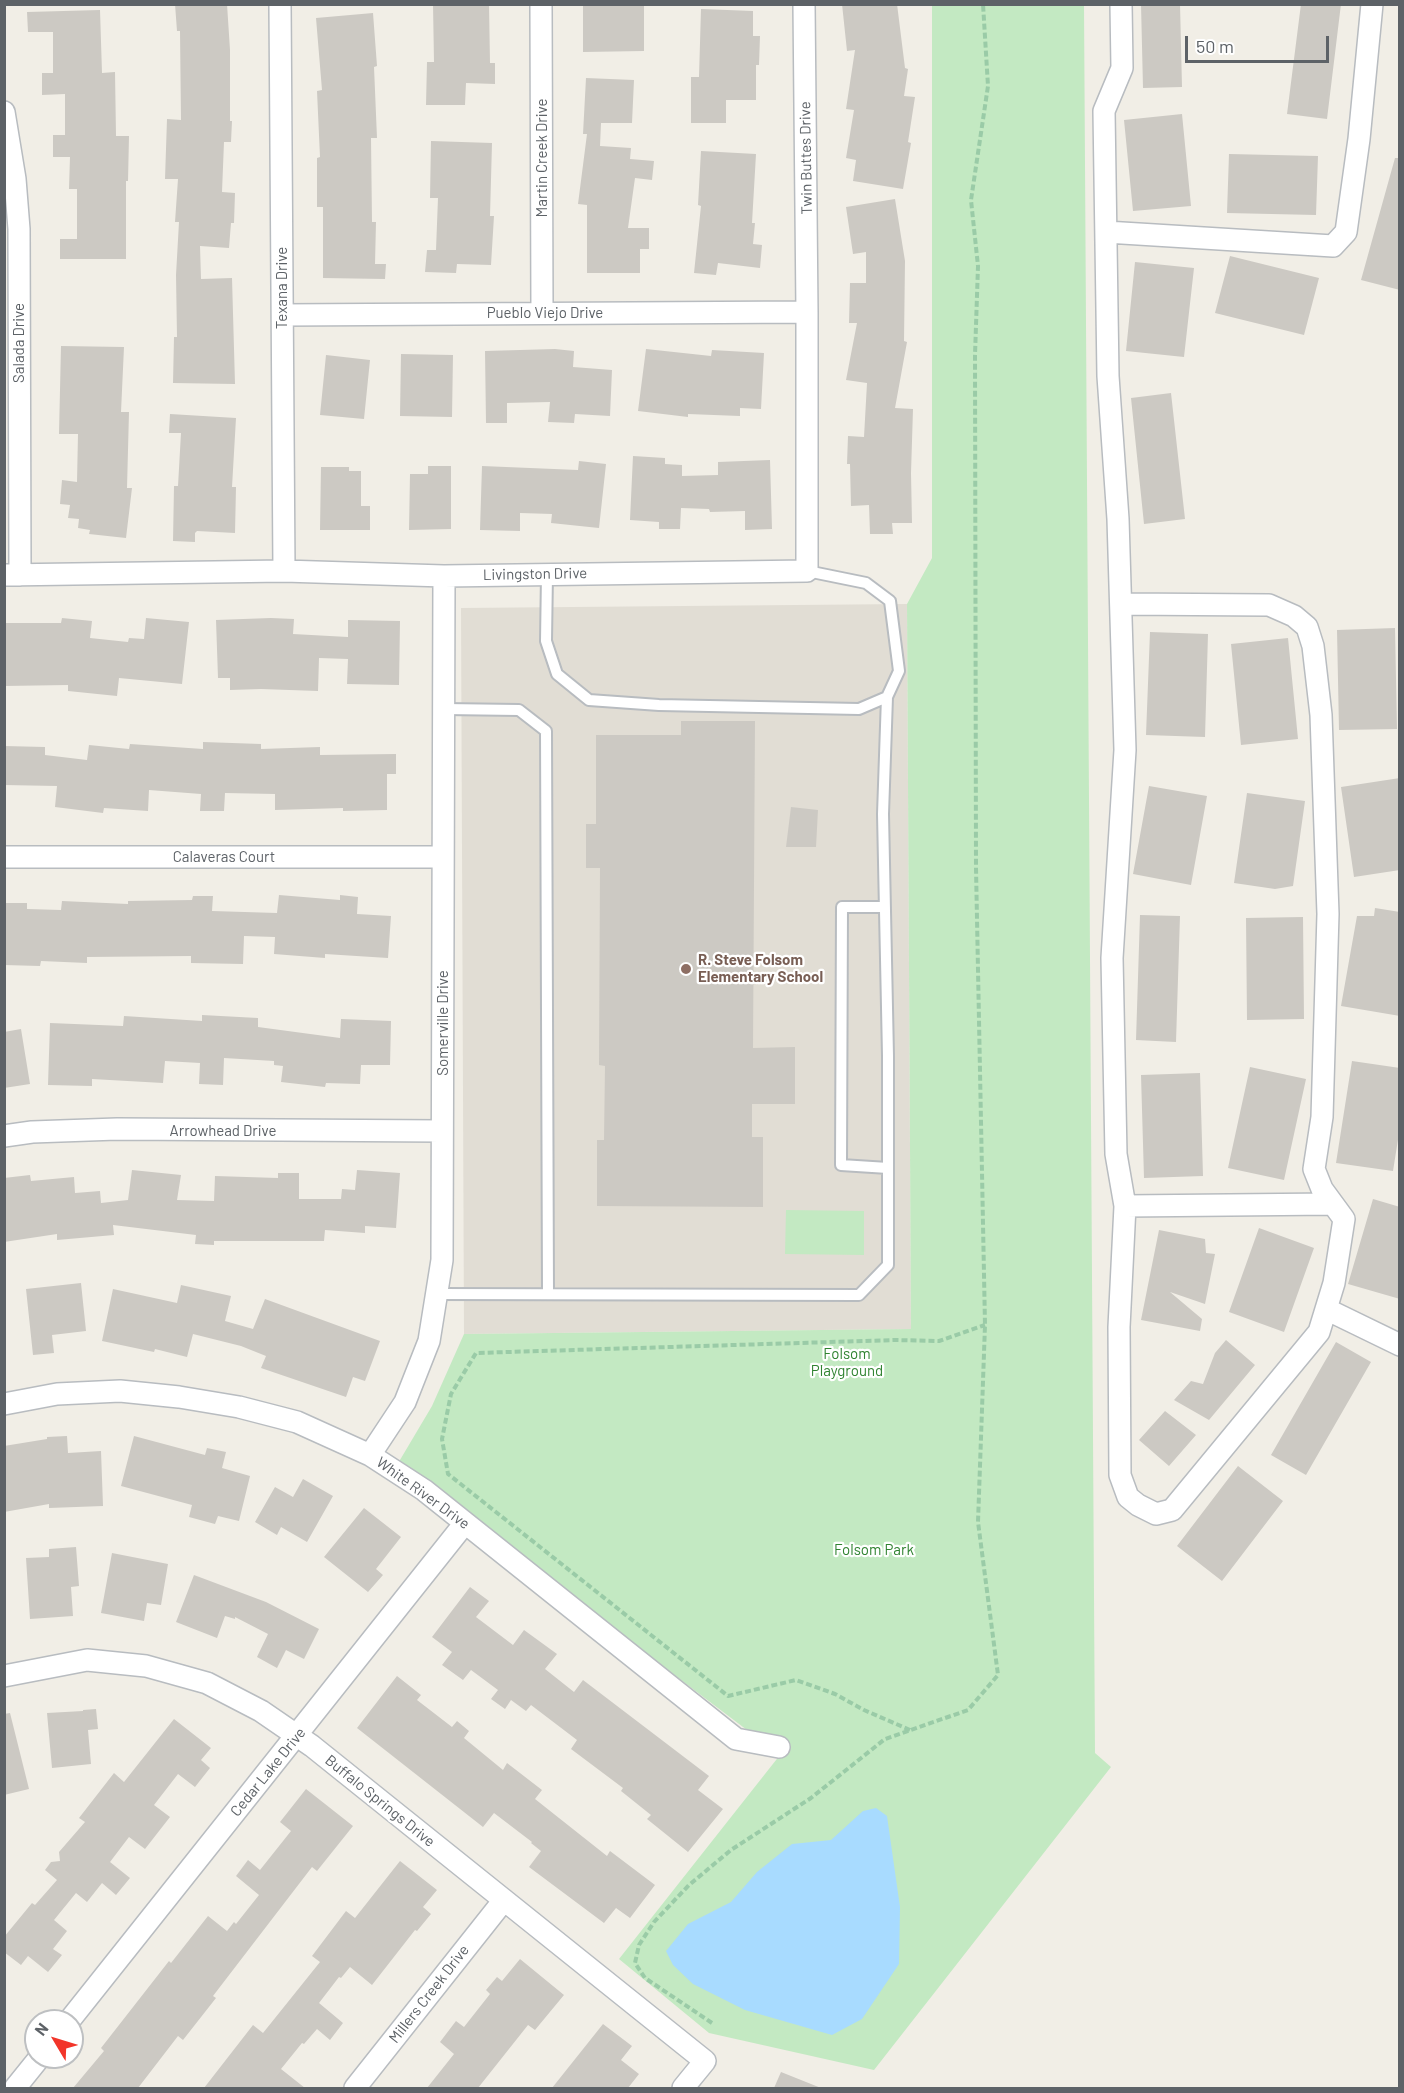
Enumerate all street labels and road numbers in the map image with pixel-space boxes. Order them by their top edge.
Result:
street label: Martin Creek Drive [533,99,551,217]
street label: Twin Buttes Drive [796,101,816,215]
street label: Texana Drive [273,247,291,329]
street label: Salada Drive [10,303,28,383]
street label: Pueblo Viejo Drive [487,304,603,322]
street label: Livingston Drive [483,564,587,584]
street label: Calaveras Court [173,848,275,866]
street label: Somerville Drive [434,970,452,1076]
street label: Arrowhead Drive [170,1122,276,1140]
street label: White River Drive [373,1453,473,1533]
street label: Cedar Lake Drive [227,1724,309,1820]
street label: Buffalo Springs Drive [322,1751,438,1851]
street label: Millers Creek Drive [385,1941,473,2047]

